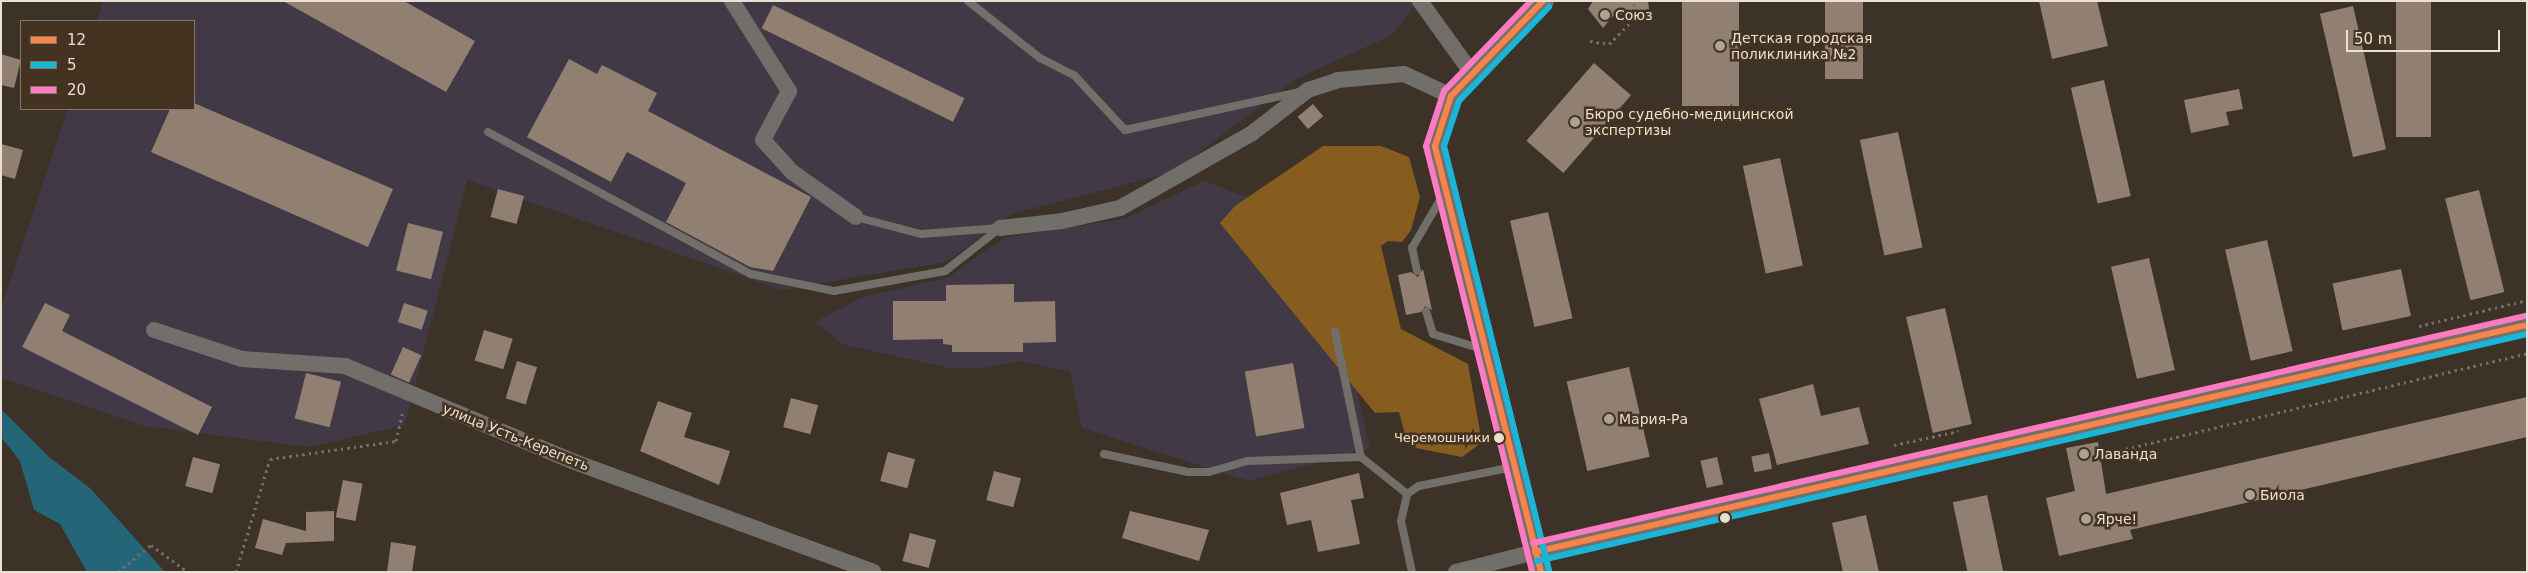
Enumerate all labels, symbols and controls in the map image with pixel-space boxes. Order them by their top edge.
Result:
place label: Союз [1615,7,1653,23]
marker: Союз [1599,9,1611,21]
legend [20,20,195,110]
scale bar [2348,20,2502,52]
place label: Детская городская поликлиника №2 [1731,30,1873,62]
text: 50 m [2354,30,2392,48]
text: 12 [67,31,86,49]
marker: Детская городская поликлиника №2 [1713,39,1727,53]
text: 5 [67,56,77,74]
text: 20 [67,81,86,99]
place label: Бюро судебно-медицинской экспертизы [1585,106,1794,138]
marker: Бюро судебно-медицинской экспертизы [1569,116,1581,128]
street label: улица Усть-Керепеть [440,400,592,474]
place label: Мария-Ра [1619,411,1688,427]
marker: Мария-Ра [1603,413,1615,425]
place label: Черемошники [1394,430,1490,446]
marker: Черемошники [1494,433,1504,443]
place label: Лаванда [2094,446,2157,462]
marker: Лаванда [2078,448,2090,460]
place label: Биола [2260,487,2305,503]
marker: Биола [2244,489,2256,501]
place label: Ярче! [2096,511,2137,527]
unlabelled marker [1720,513,1730,523]
marker: Ярче! [2080,513,2092,525]

